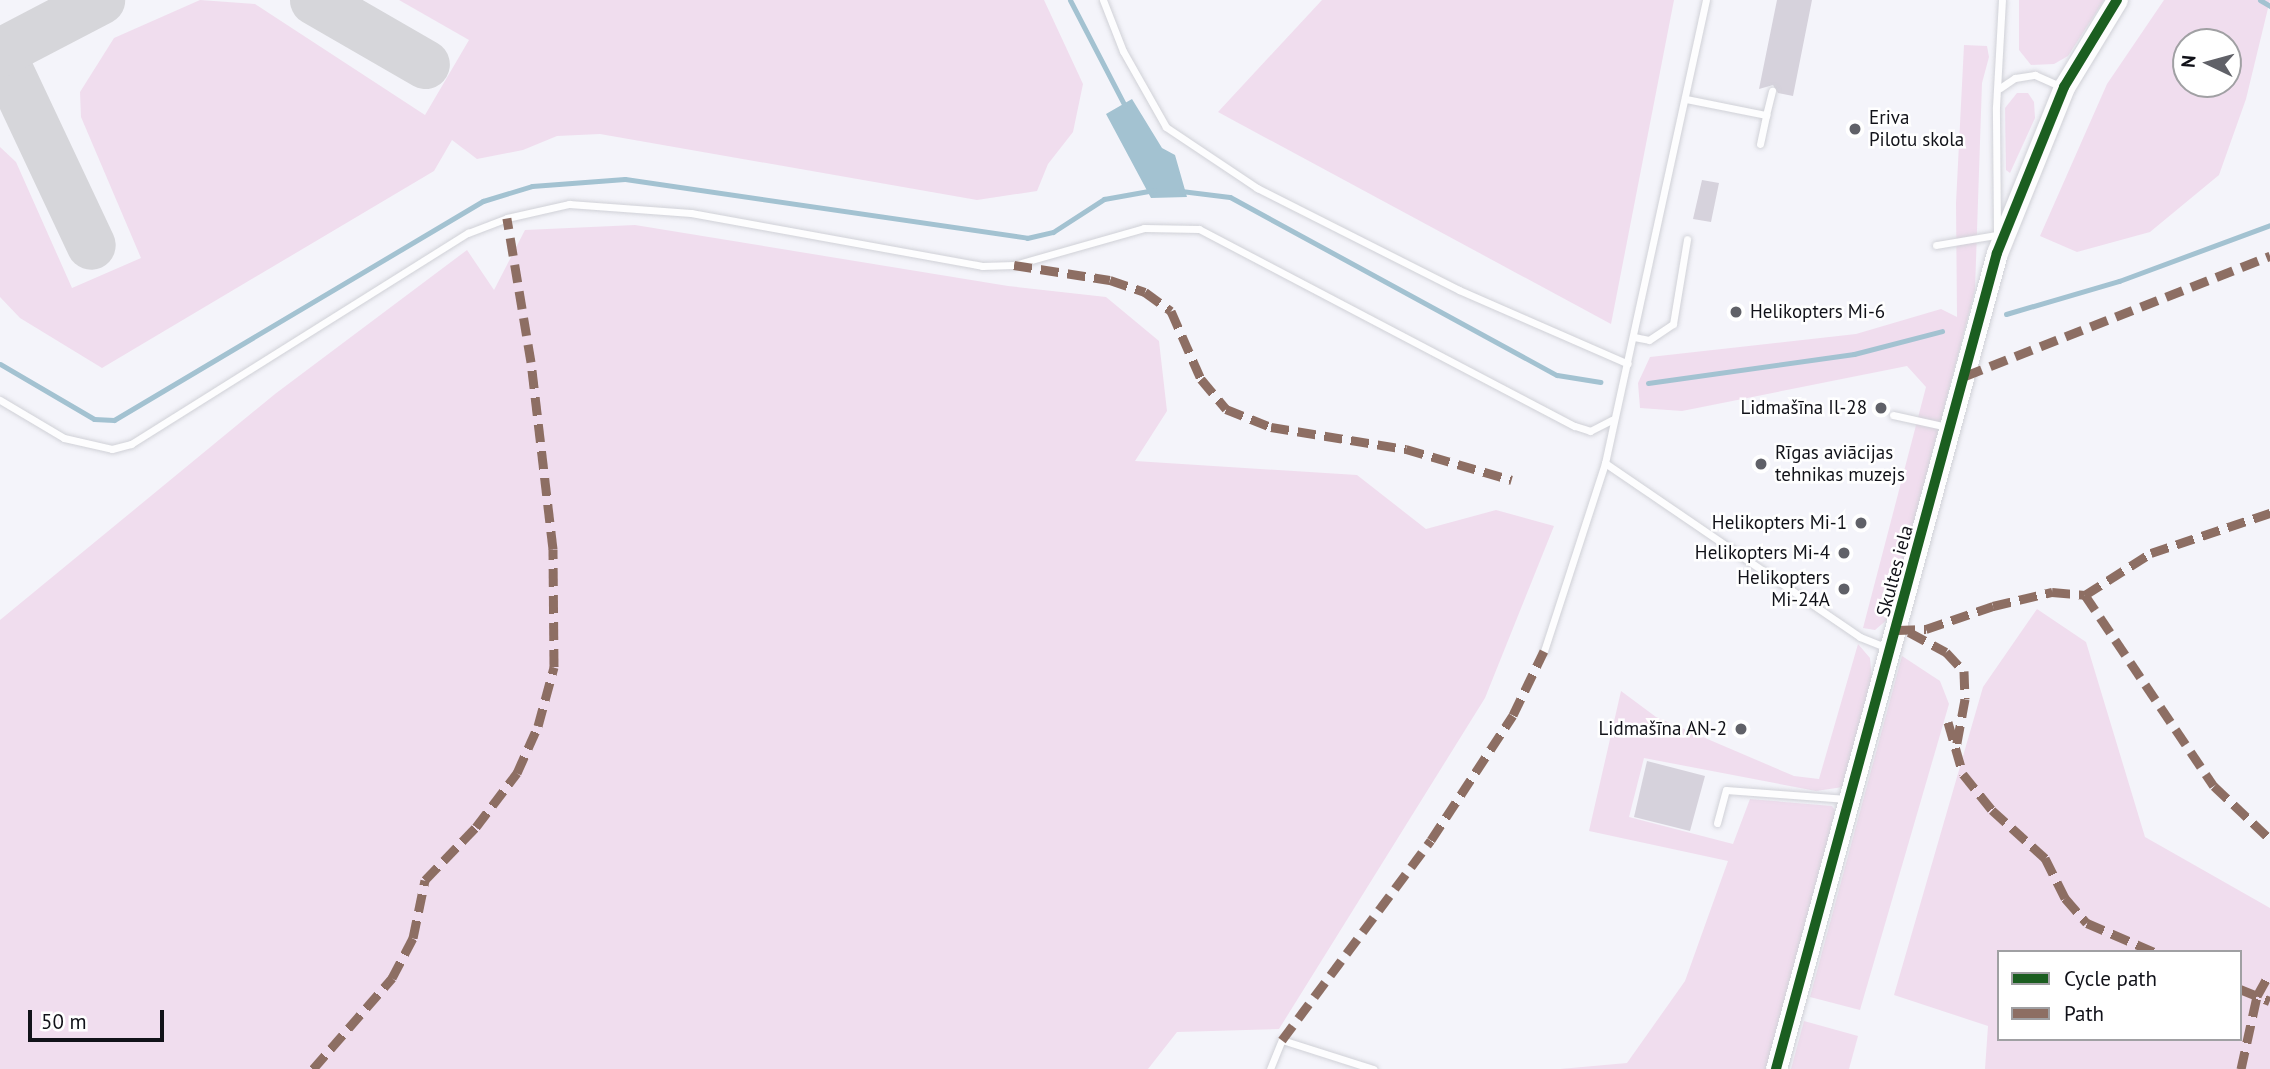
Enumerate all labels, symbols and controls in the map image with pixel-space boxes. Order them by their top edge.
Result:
north arrow [2172,28,2242,98]
text: N [2176,54,2201,69]
place label: Eriva Pilotu skola [1869,107,1964,151]
marker: Eriva Pilotu skola [1847,121,1863,137]
place label: Helikopters Mi-6 [1750,301,1885,323]
marker: Helikopters Mi-6 [1728,304,1744,320]
place label: Lidmašīna Il-28 [1740,397,1867,419]
marker: Lidmašīna Il-28 [1873,400,1889,416]
place label: Rīgas aviācijas tehnikas muzejs [1775,442,1905,486]
marker: Rīgas aviācijas tehnikas muzejs [1753,456,1769,472]
place label: Helikopters Mi-1 [1712,512,1847,534]
marker: Helikopters Mi-1 [1853,515,1869,531]
street label: Skultes iela [1872,523,1918,619]
place label: Helikopters Mi-4 [1695,542,1830,564]
marker: Helikopters Mi-4 [1836,545,1852,561]
place label: Helikopters Mi-24A [1737,567,1830,611]
marker: Helikopters Mi-24A [1836,581,1852,597]
place label: Lidmašīna AN-2 [1598,718,1727,740]
marker: Lidmašīna AN-2 [1733,721,1749,737]
legend [1997,950,2242,1041]
text: Cycle path [2064,965,2157,992]
scale bar [32,996,168,1040]
text: Path [2064,1000,2104,1027]
text: 50 m [41,1008,87,1035]

